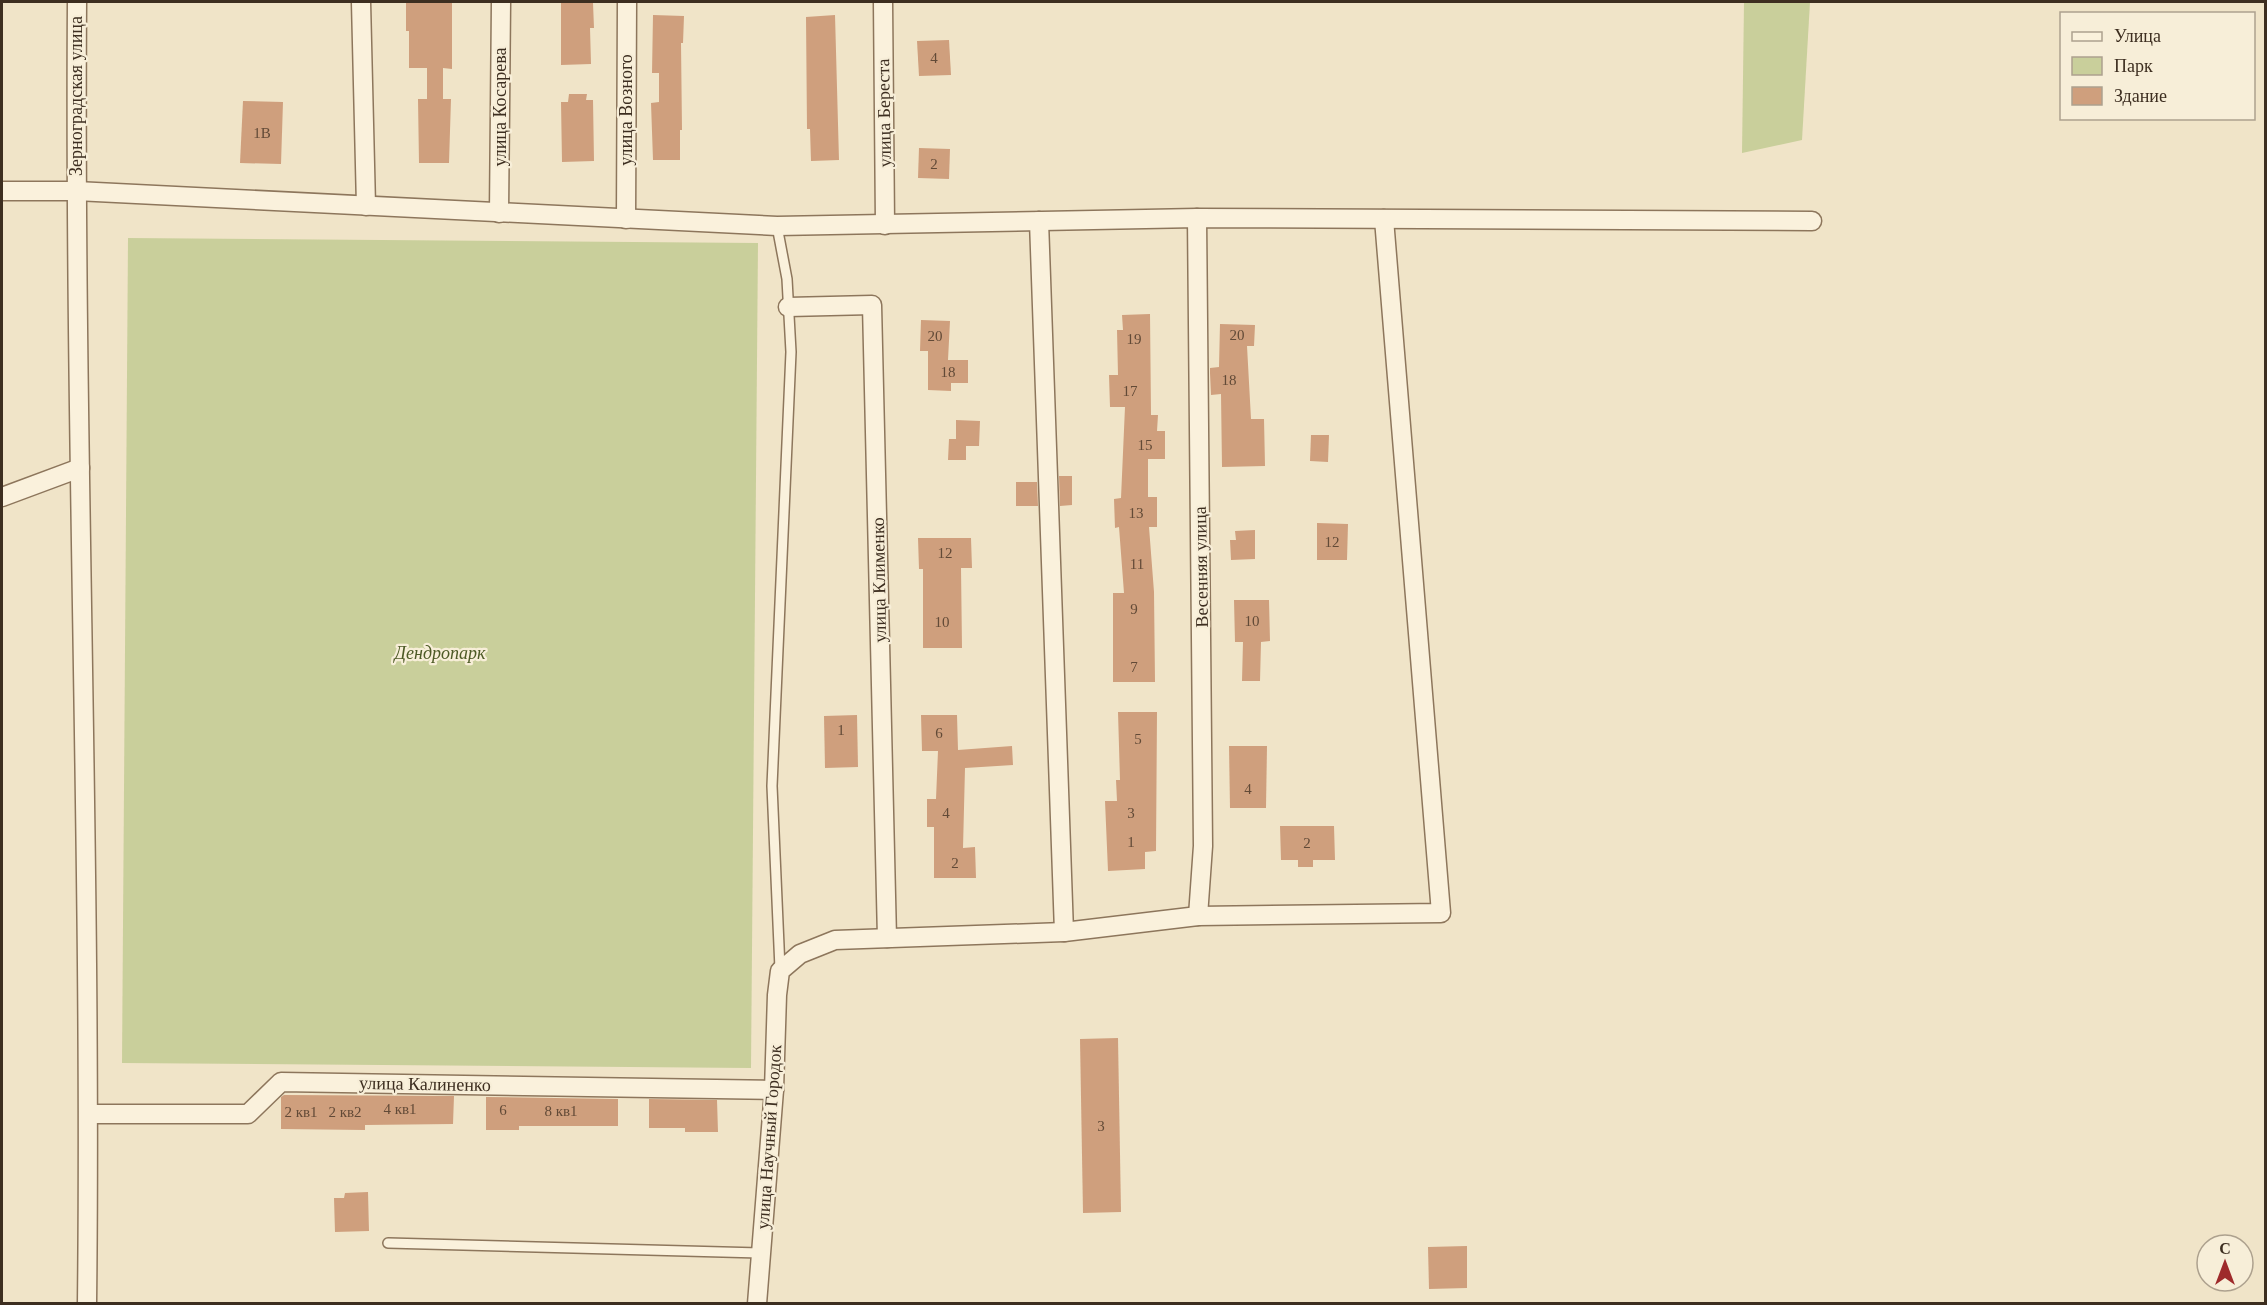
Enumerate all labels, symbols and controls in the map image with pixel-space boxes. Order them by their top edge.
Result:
legend [2060,12,2255,120]
street label: Зерноградская улица [66,16,86,176]
text: Улица [2114,26,2161,46]
street label: улица Косарева [490,48,510,166]
house number: 4 [930,50,938,66]
street label: улица Возного [616,54,636,166]
text: Парк [2114,56,2153,76]
street label: улица Береста [873,58,895,168]
text: Здание [2114,86,2167,106]
house number: 1В [253,125,271,141]
house number: 2 [930,156,938,172]
house number: 20 [1230,327,1245,343]
house number: 20 [928,328,943,344]
house number: 19 [1127,331,1142,347]
house number: 18 [941,364,956,380]
house number: 18 [1222,372,1237,388]
house number: 17 [1123,383,1138,399]
house number: 15 [1138,437,1153,453]
house number: 13 [1129,505,1144,521]
street label: Весенняя улица [1190,506,1212,628]
street label: улица Клименко [868,517,890,643]
house number: 12 [1325,534,1340,550]
house number: 12 [938,545,953,561]
house number: 11 [1130,556,1144,572]
house number: 9 [1130,601,1138,617]
house number: 10 [1245,613,1260,629]
house number: 10 [935,614,950,630]
park label: Дендропарк [393,643,486,663]
house number: 7 [1130,659,1138,675]
house number: 1 [837,722,845,738]
house number: 6 [935,725,943,741]
house number: 5 [1134,731,1142,747]
house number: 4 [1244,781,1252,797]
house number: 4 [942,805,950,821]
house number: 3 [1127,805,1135,821]
house number: 1 [1127,834,1135,850]
house number: 2 [1303,835,1311,851]
house number: 2 [951,855,959,871]
street label: улица Научный Городок [753,1044,785,1230]
street label: улица Калиненко [359,1073,491,1095]
house number: 4 кв1 [383,1101,417,1117]
house number: 6 [499,1102,507,1118]
house number: 8 кв1 [544,1103,578,1119]
house number: 2 кв1 [284,1104,318,1120]
house number: 2 кв2 [328,1104,362,1120]
house number: 3 [1097,1118,1105,1134]
north arrow [2195,1233,2255,1293]
text: С [2219,1240,2231,1257]

